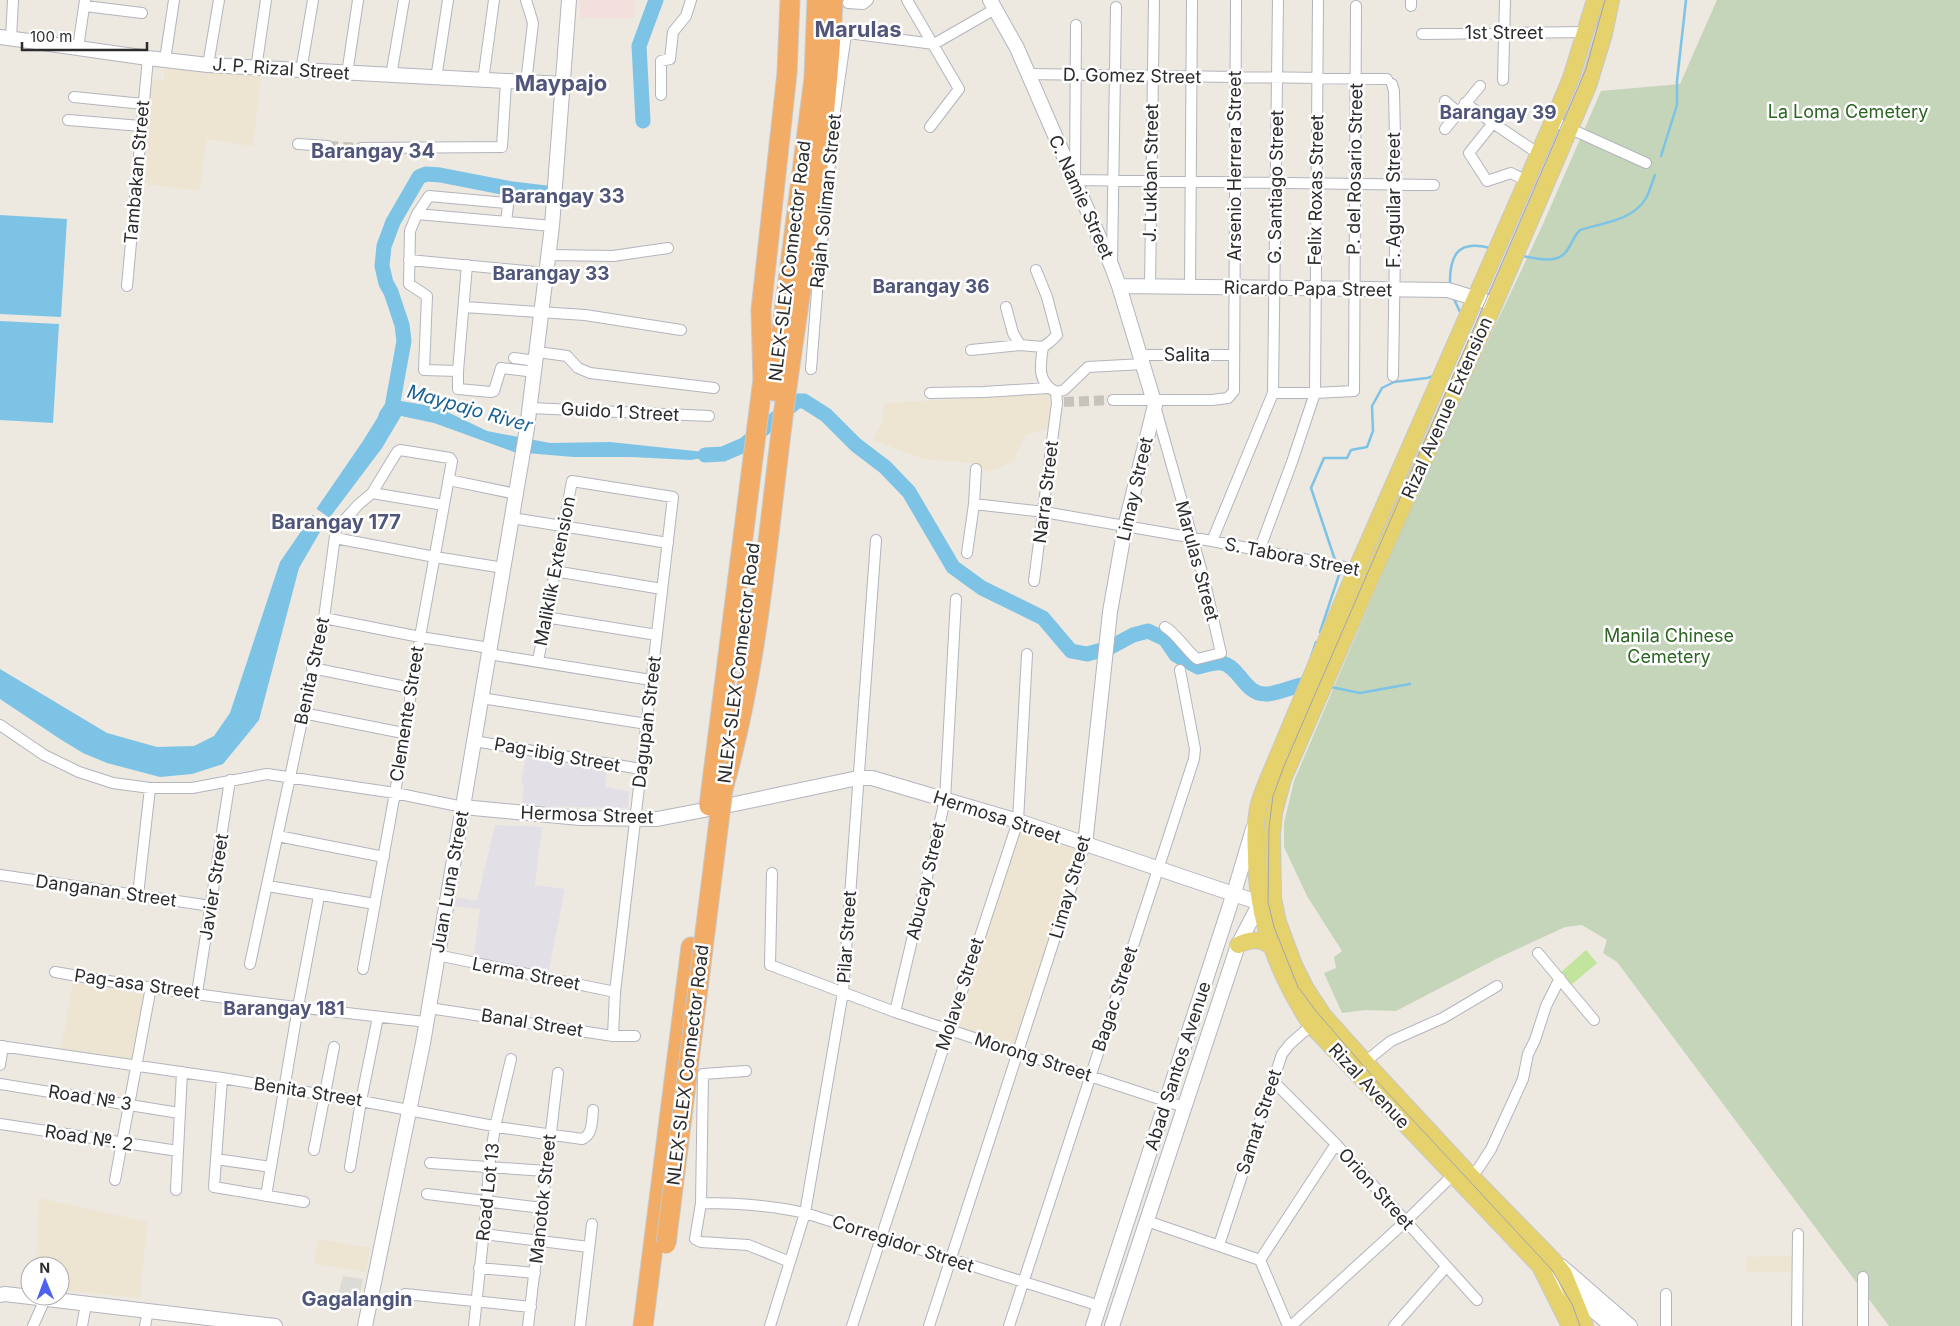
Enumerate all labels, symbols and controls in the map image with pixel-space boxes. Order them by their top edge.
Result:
district label: Marulas [815,16,901,42]
scale bar [22,20,148,52]
street label: 1st Street [1465,22,1543,43]
text: 100 m [30,27,72,46]
street label: J. P. Rizal Street [212,53,350,84]
street label: D. Gomez Street [1063,64,1202,87]
district label: Maypajo [515,70,607,96]
street label: Arsenio Herrera Street [1224,71,1245,261]
street label: P. del Rosario Street [1343,83,1366,255]
street label: Tambakan Street [120,99,153,245]
district label: Barangay 39 [1439,101,1557,124]
park label: La Loma Cemetery [1768,101,1928,122]
street label: J. Lukban Street [1139,104,1162,242]
street label: G. Santiago Street [1264,110,1287,264]
street label: Rajah Soliman Street [806,113,845,289]
street label: Felix Roxas Street [1304,114,1327,266]
street label: C. Namie Street [1045,132,1118,262]
street label: F. Aguilar Street [1383,132,1404,268]
district label: Barangay 34 [311,139,435,163]
street label: NLEX-SLEX Connector Road [764,139,815,382]
district label: Barangay 33 [501,184,625,208]
district label: Barangay 33 [492,262,610,285]
district label: Barangay 36 [872,275,990,298]
street label: Ricardo Papa Street [1224,277,1393,300]
street label: Rizal Avenue Extension [1397,314,1496,502]
street label: Salita [1164,344,1210,365]
water label: Maypajo River [405,380,536,438]
street label: Guido 1 Street [560,398,680,425]
street label: Limay Street [1112,435,1157,543]
street label: Narra Street [1029,439,1062,545]
street label: Maliklik Extension [530,494,579,647]
street label: Marulas Street [1171,498,1224,623]
district label: Barangay 177 [271,510,401,534]
street label: S. Tabora Street [1223,533,1361,580]
street label: NLEX-SLEX Connector Road [713,541,764,784]
street label: Benita Street [290,615,333,726]
park label: Manila Chinese Cemetery [1604,625,1734,667]
street label: Clemente Street [385,645,428,783]
street label: Dagupan Street [628,655,665,789]
street label: Pag-ibig Street [492,733,622,776]
street label: Hermosa Street [931,786,1064,847]
street label: Hermosa Street [520,802,654,827]
street label: Juan Luna Street [427,809,472,955]
street label: Abucay Street [902,820,949,942]
street label: Javier Street [195,832,232,942]
street label: Limay Street [1045,833,1094,941]
street label: Danganan Street [34,870,178,911]
street label: Pilar Street [833,890,860,984]
street label: Molave Street [931,935,988,1053]
street label: NLEX-SLEX Connector Road [662,943,713,1186]
street label: Bagac Street [1088,944,1141,1054]
street label: Lerma Street [470,953,582,994]
street label: Pag-asa Street [73,964,201,1003]
street label: Abad Santos Avenue [1140,979,1215,1153]
district label: Barangay 181 [223,997,345,1020]
street label: Banal Street [480,1004,585,1041]
street label: Morong Street [972,1028,1094,1085]
street label: Rizal Avenue [1325,1039,1414,1133]
street label: Samat Street [1232,1067,1285,1177]
street label: Benita Street [252,1073,364,1110]
street label: Road № 3 [47,1081,133,1114]
street label: Road №. 2 [43,1120,135,1155]
street label: Manotok Street [525,1133,560,1265]
street label: Road Lot 13 [472,1142,503,1242]
street label: Orion Street [1334,1144,1419,1234]
street label: Corregidor Street [830,1211,977,1276]
north arrow [20,1256,70,1306]
text: N [39,1259,50,1276]
district label: Gagalangin [302,1287,412,1311]

